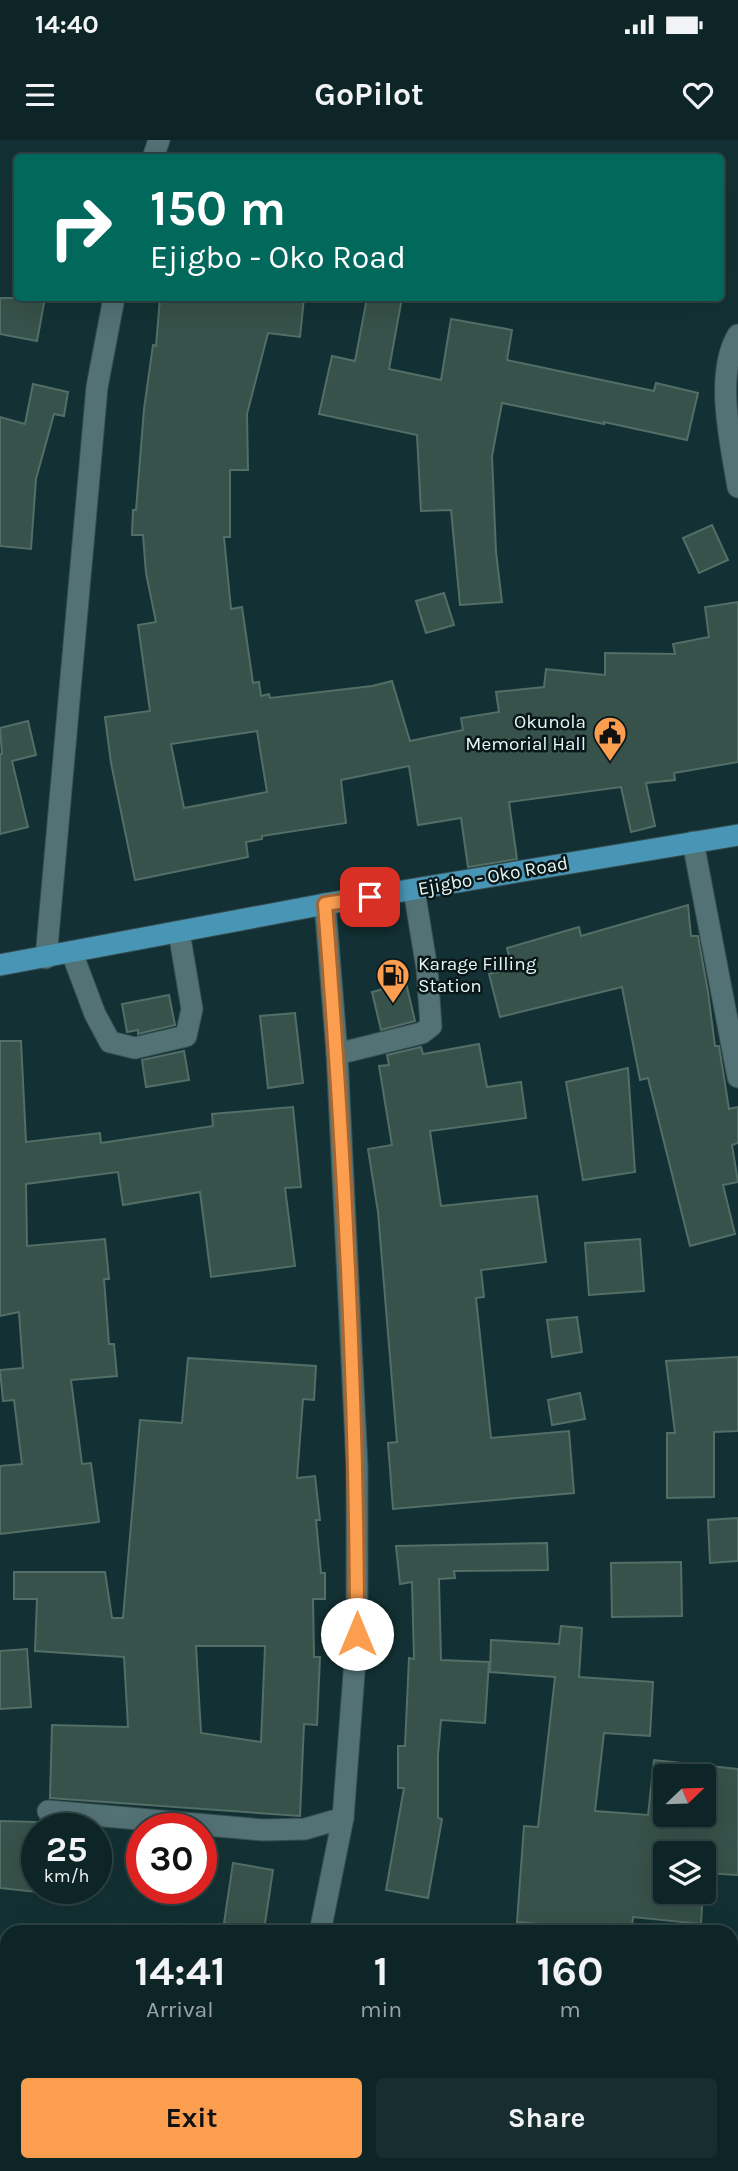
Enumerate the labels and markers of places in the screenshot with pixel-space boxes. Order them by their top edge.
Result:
place label: Okunola Memorial Hall [465,711,586,755]
public building icon: Okunola Memorial Hall [591,714,629,763]
pin [340,867,400,927]
place label: Karage Filling Station [418,953,537,997]
fuel station icon: Karage Filling Station [374,956,412,1005]

